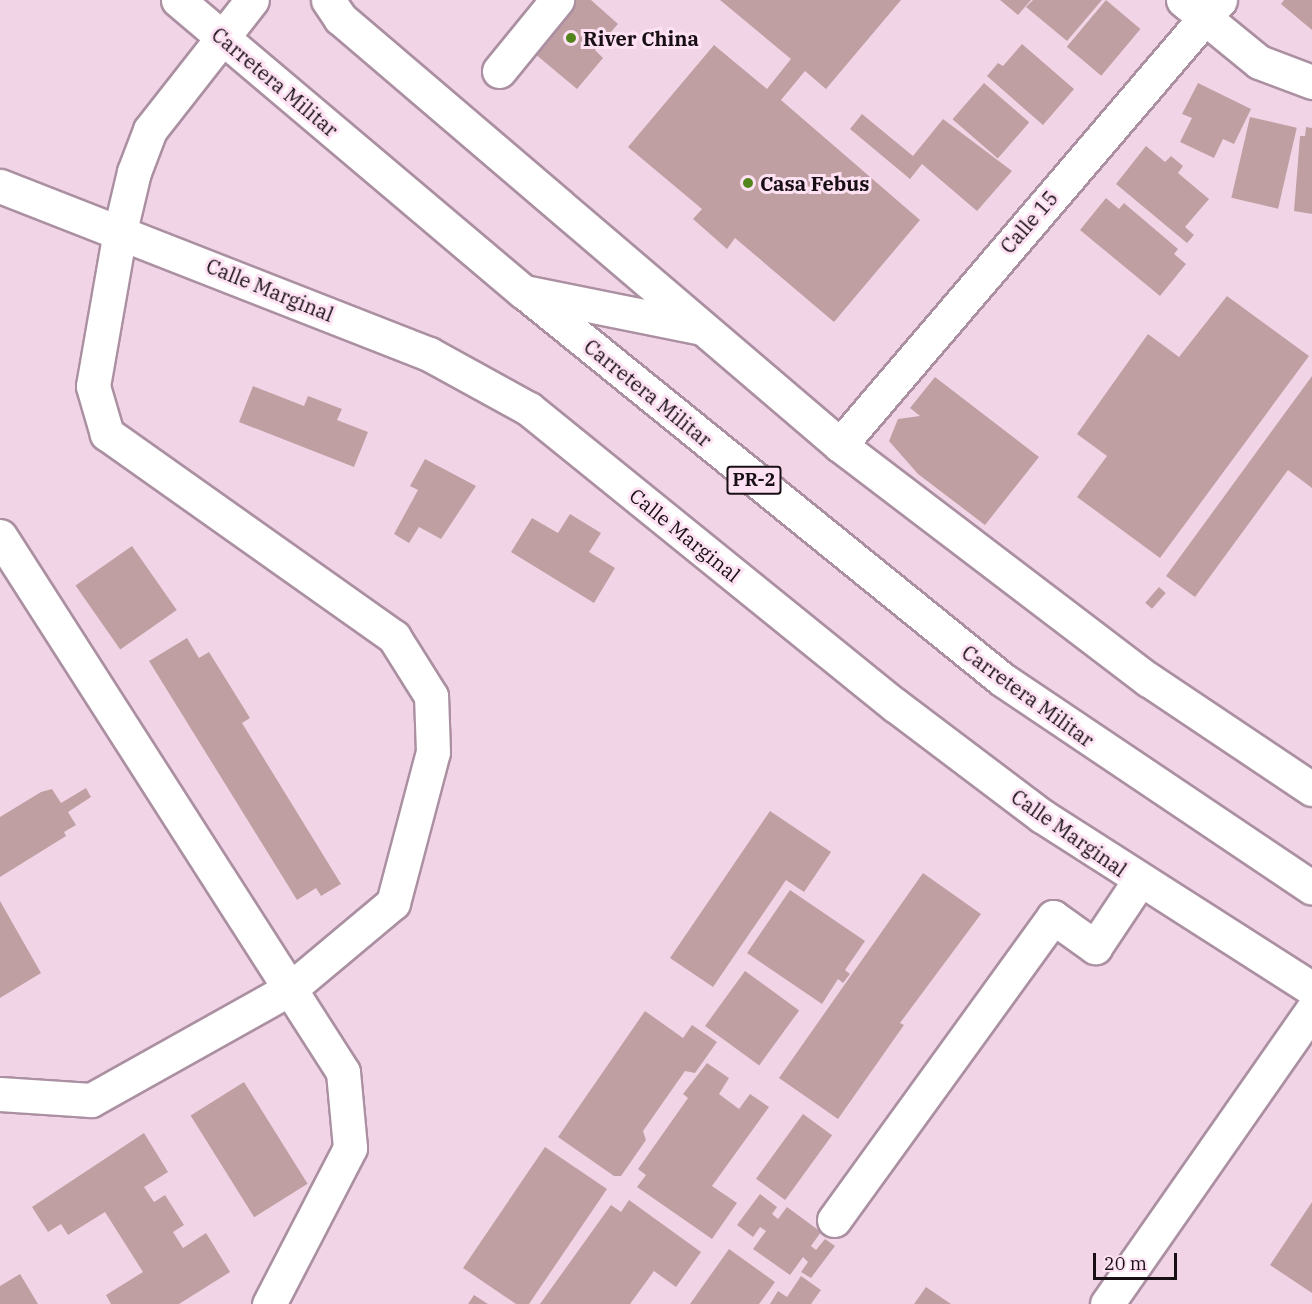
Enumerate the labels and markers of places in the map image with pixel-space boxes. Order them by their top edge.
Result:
place label: River China [583,26,699,50]
marker: River China [564,31,578,45]
place label: Casa Febus [760,171,869,195]
marker: Casa Febus [741,176,755,190]

